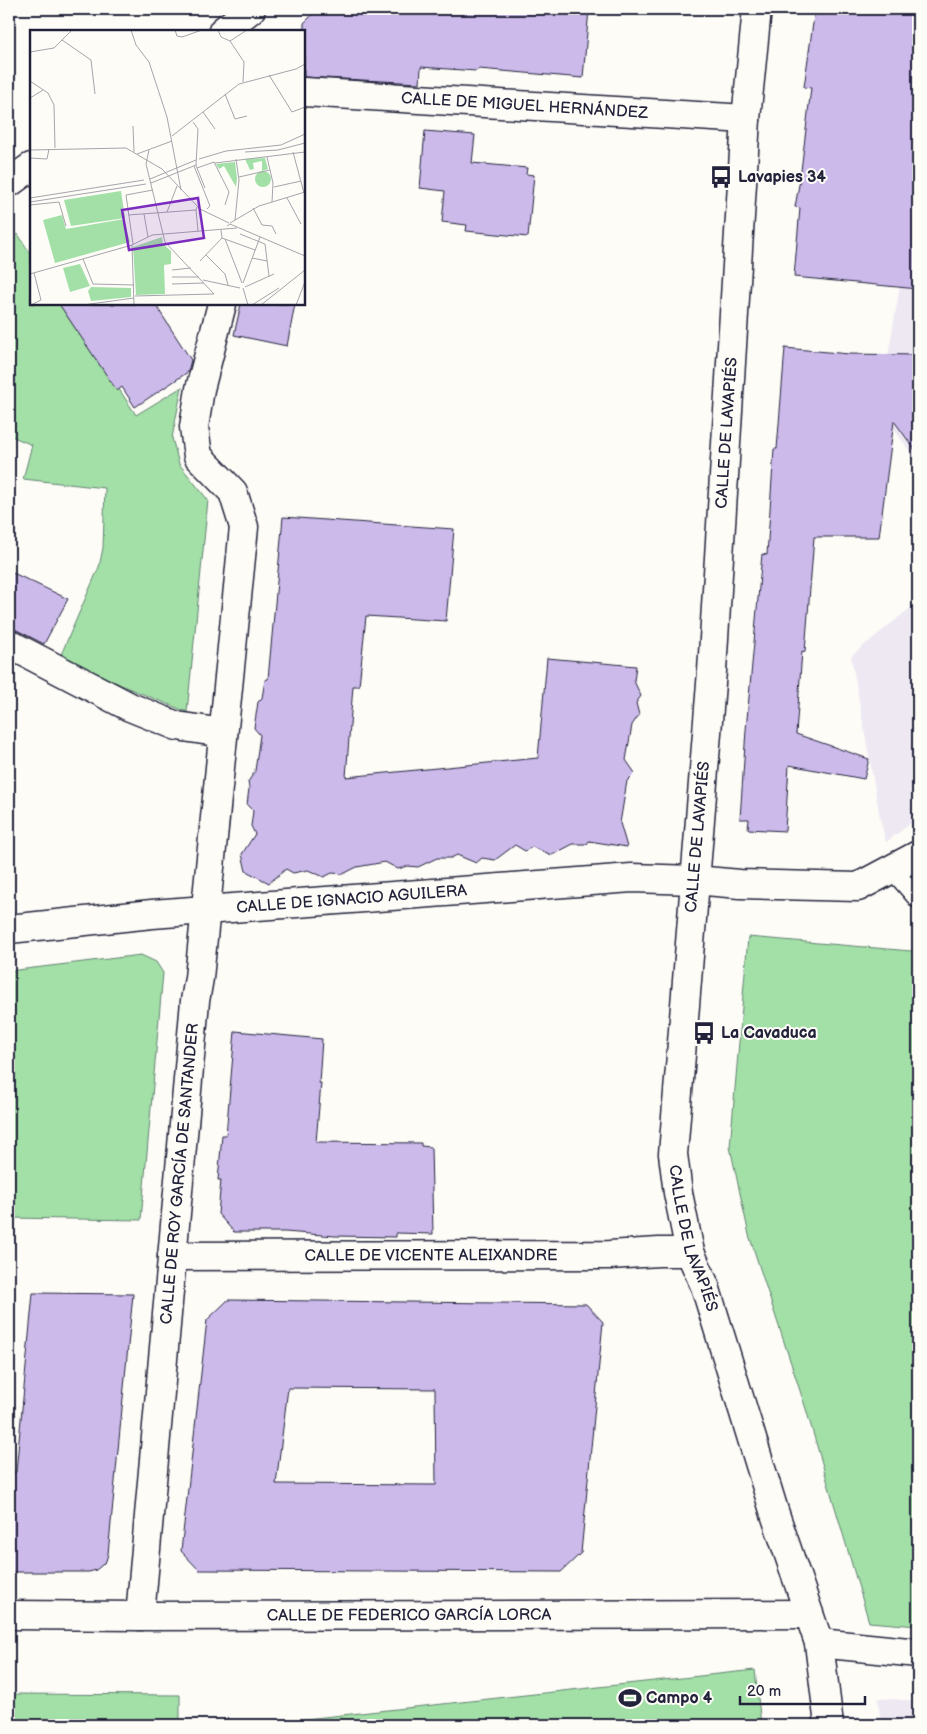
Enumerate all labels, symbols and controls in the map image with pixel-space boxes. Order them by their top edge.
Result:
inset map [30,30,305,305]
street label: CALLE DE MIGUEL HERNÁNDEZ [401,88,649,123]
bus stop icon: Lavapies 34 [708,164,734,190]
place label: Lavapies 34 [738,168,826,187]
street label: CALLE DE LAVAPIÉS [710,356,742,509]
street label: CALLE DE LAVAPIÉS [680,760,714,913]
street label: CALLE DE IGNACIO AGUILERA [236,881,468,917]
bus stop icon: La Cavaduca [691,1020,717,1046]
street label: CALLE DE ROY GARCÍA DE SANTANDER [157,1022,202,1325]
place label: La Cavaduca [721,1024,817,1043]
street label: CALLE DE LAVAPIÉS [665,1164,722,1314]
street label: CALLE DE VICENTE ALEIXANDRE [305,1246,557,1265]
street label: CALLE DE FEDERICO GARCÍA LORCA [267,1603,551,1625]
scale bar [740,1674,864,1706]
text: 20 m [747,1682,781,1701]
sports icon: Campo 4 [617,1685,643,1711]
place label: Campo 4 [646,1689,713,1708]

